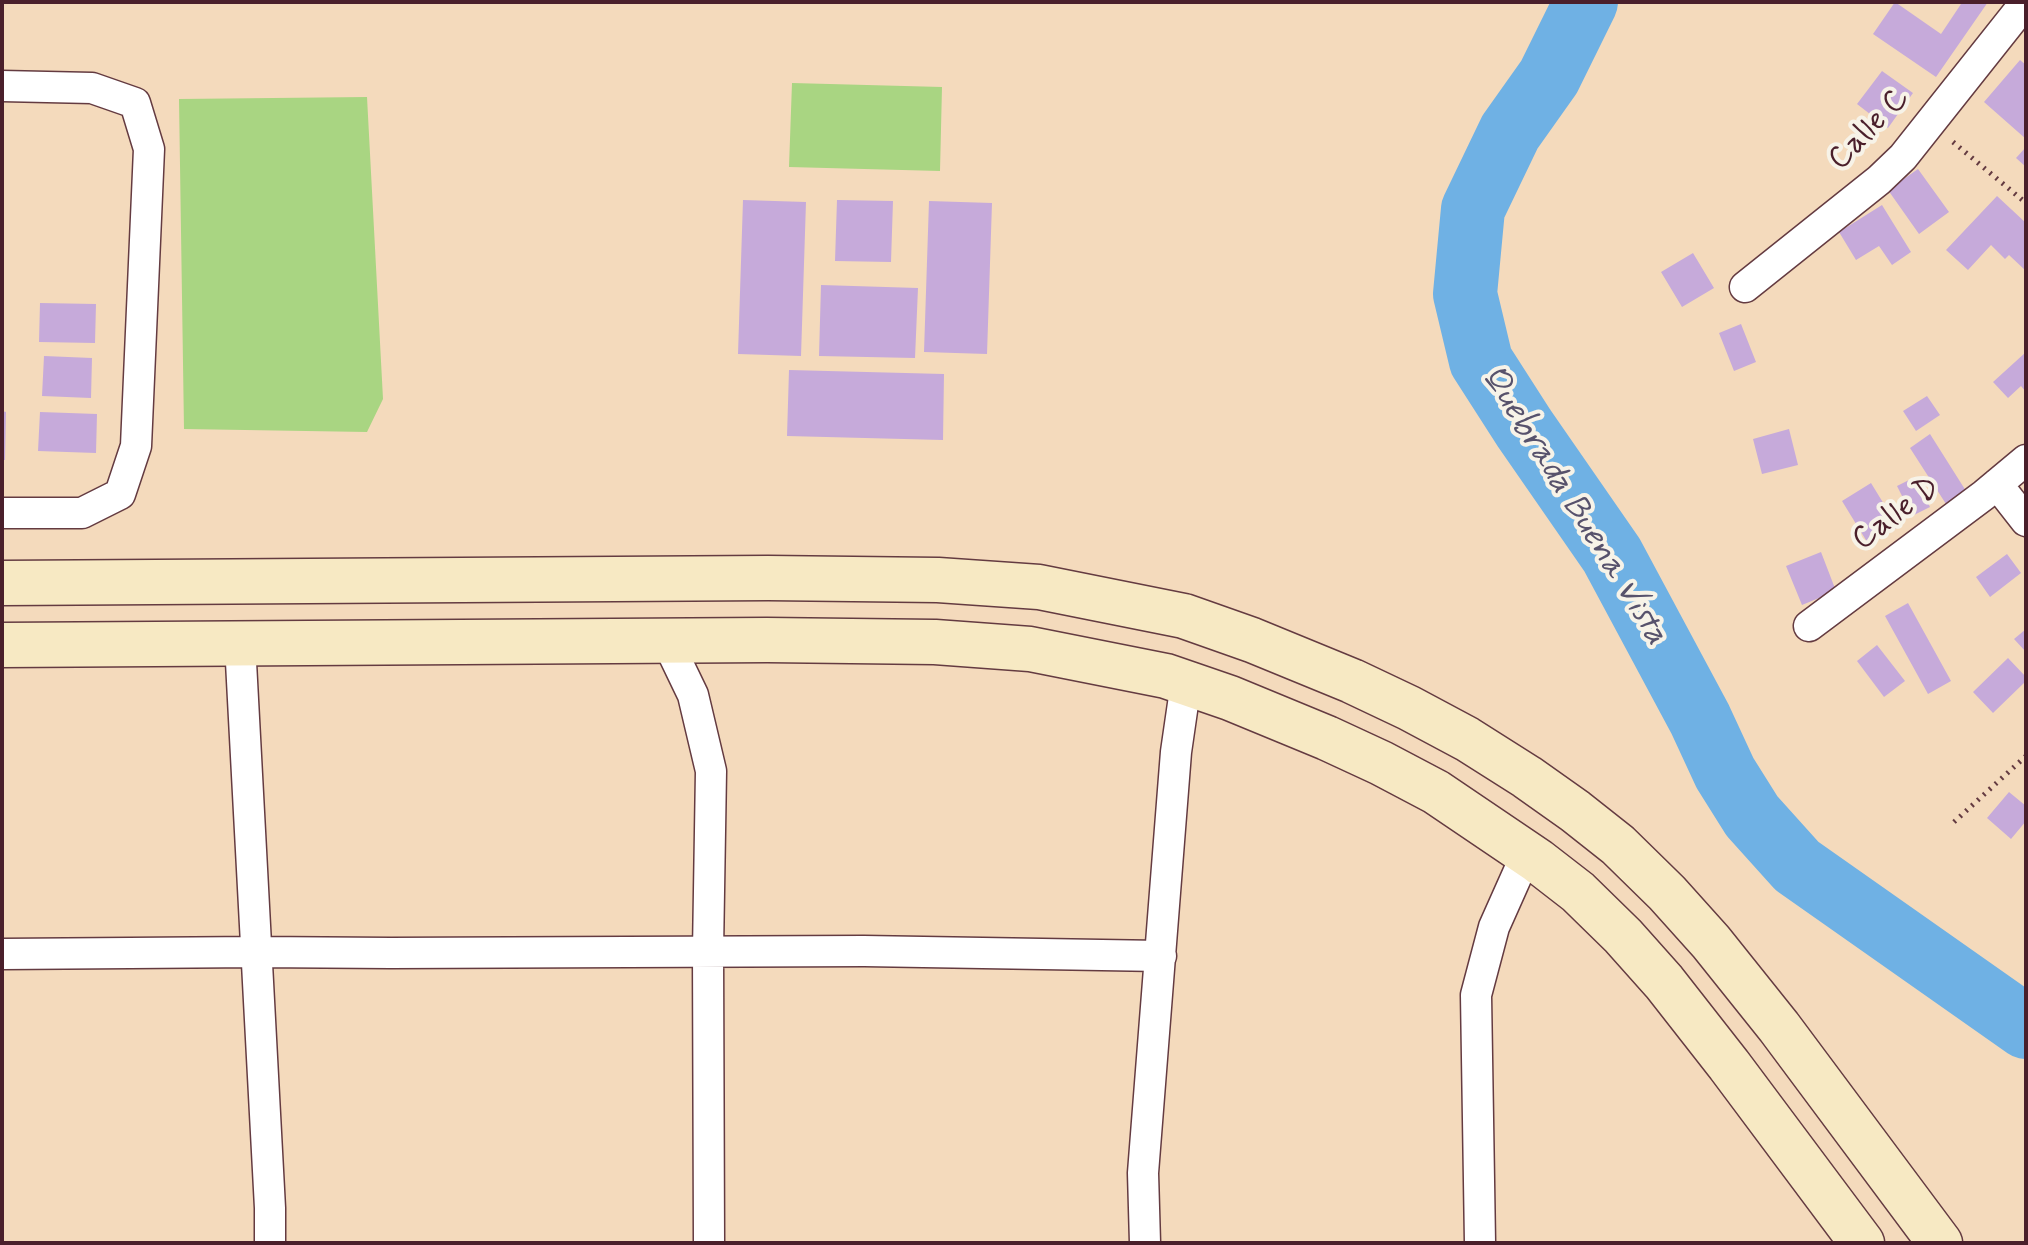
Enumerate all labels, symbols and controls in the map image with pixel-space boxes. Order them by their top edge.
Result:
street label: Calle C [1821,81,1919,179]
water label: Quebrada Buena Vista [1470,359,1676,653]
street label: Calle D [1846,470,1948,560]

